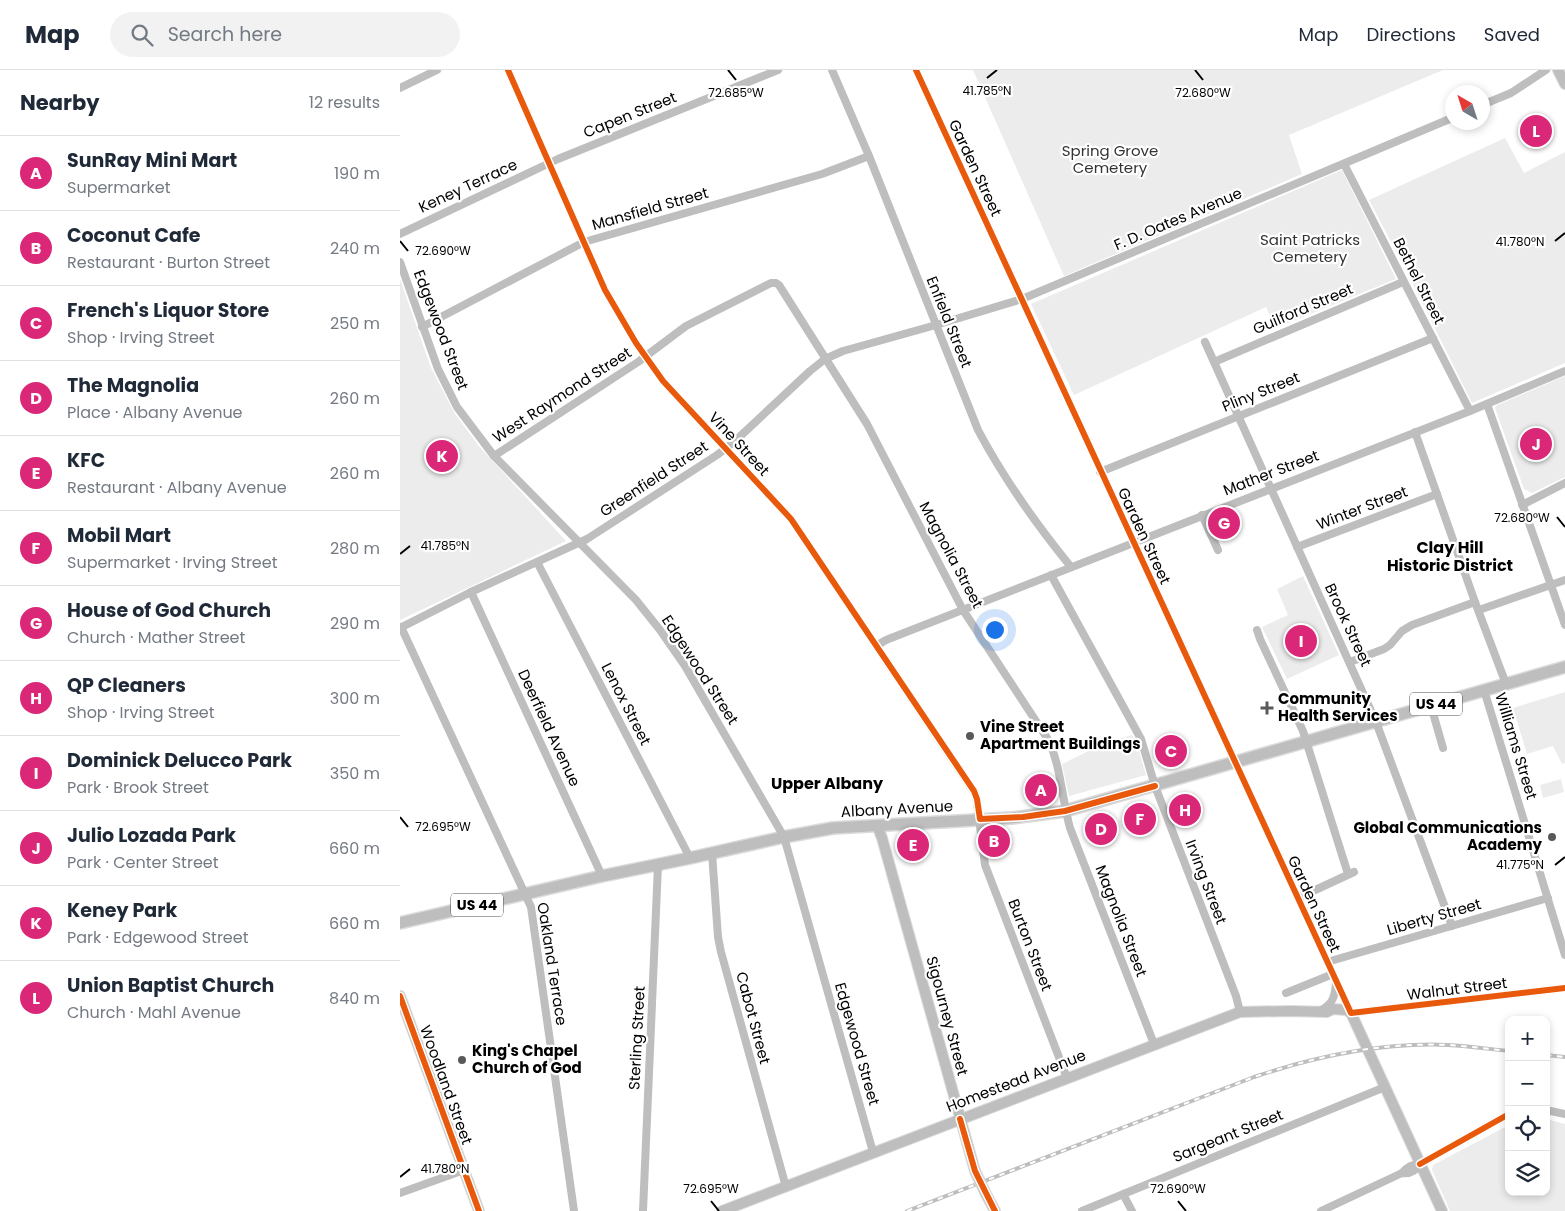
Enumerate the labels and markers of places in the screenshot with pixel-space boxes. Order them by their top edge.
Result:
pin: L [1520,112,1552,150]
pin: J [1520,425,1552,463]
pin: K [426,437,458,475]
pin: G [1208,504,1240,542]
pin: I [1285,622,1317,660]
place label: Community Health Services [1278,688,1398,726]
marker: Community Health Services [1260,701,1274,715]
place label: Vine Street Apartment Buildings [980,716,1141,754]
marker: Vine Street Apartment Buildings [964,730,976,742]
pin: C [1155,732,1187,770]
pin: A [1025,771,1057,809]
pin: H [1169,791,1201,829]
pin: F [1124,800,1156,838]
pin: D [1085,810,1117,848]
place label: Global Communications Academy [1353,817,1543,855]
pin: B [978,822,1010,860]
pin: E [897,826,929,864]
marker: Global Communications Academy [1546,831,1558,843]
place label: King's Chapel Church of God [472,1040,582,1078]
marker: King's Chapel Church of God [456,1054,468,1066]

